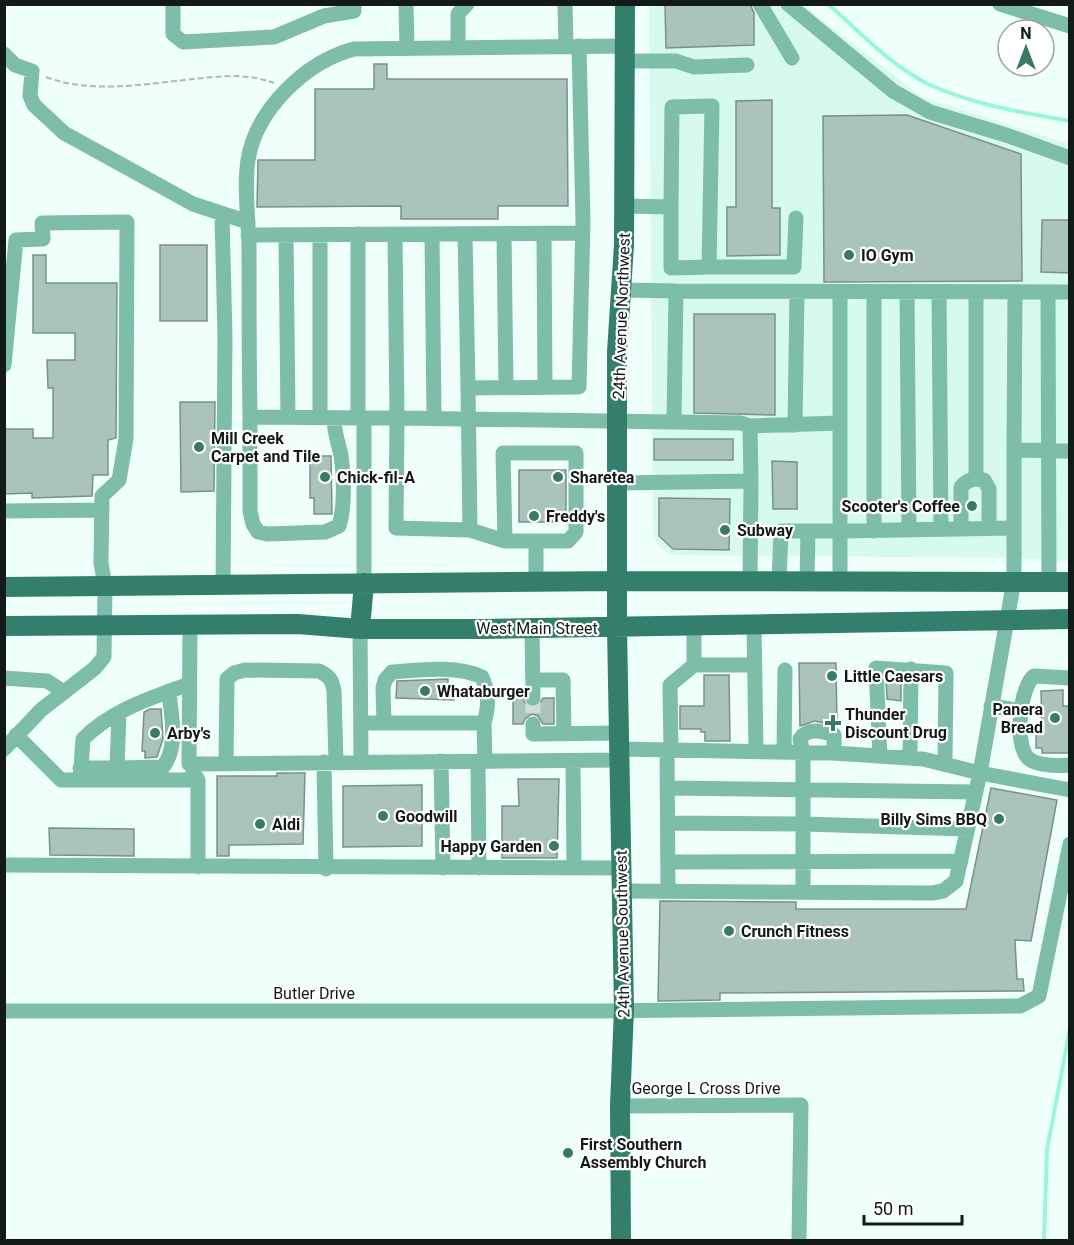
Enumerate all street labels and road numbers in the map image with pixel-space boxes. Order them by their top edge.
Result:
street label: 24th Avenue Northwest [609,232,634,400]
street label: West Main Street [476,619,598,638]
street label: 24th Avenue Southwest [612,850,633,1018]
street label: Butler Drive [273,984,355,1003]
street label: George L Cross Drive [631,1079,781,1098]

